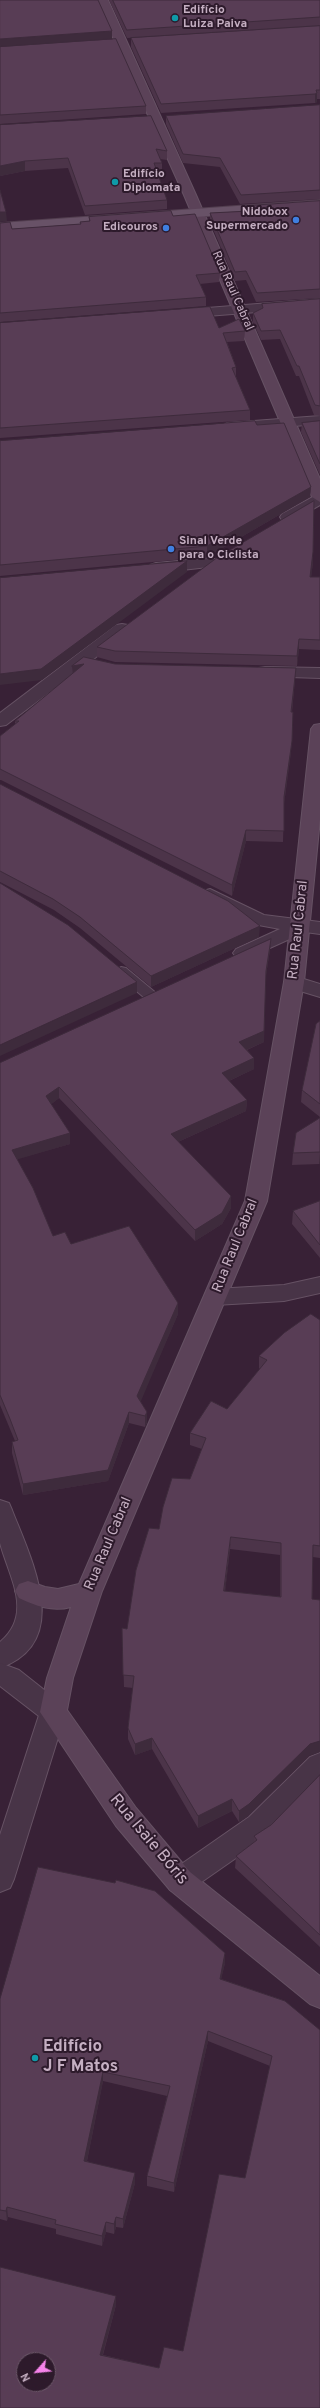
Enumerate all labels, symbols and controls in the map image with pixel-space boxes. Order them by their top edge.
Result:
place label: Edifício Luiza Paiva [183,4,247,32]
marker: Edifício Luiza Paiva [170,13,180,23]
place label: Edifício Diplomata [123,168,180,196]
marker: Edifício Diplomata [110,177,120,187]
place label: Nidobox Supermercado [206,206,288,234]
marker: Nidobox Supermercado [291,215,301,225]
place label: Edicouros [103,221,158,235]
marker: Edicouros [161,223,171,233]
street label: Rua Raul Cabral [208,249,256,333]
place label: Sinal Verde para o Ciclista [179,535,259,563]
marker: Sinal Verde para o Ciclista [166,544,176,554]
street label: Rua Raul Cabral [285,880,313,980]
street label: Rua Raul Cabral [210,1197,262,1295]
street label: Rua Raul Cabral [82,1495,136,1593]
street label: Rua Isaie Bóris [104,1791,192,1889]
place label: Edifício J F Matos [43,2038,118,2078]
marker: Edifício J F Matos [30,2053,40,2063]
north arrow [16,2352,56,2392]
text: N [18,2370,34,2384]

